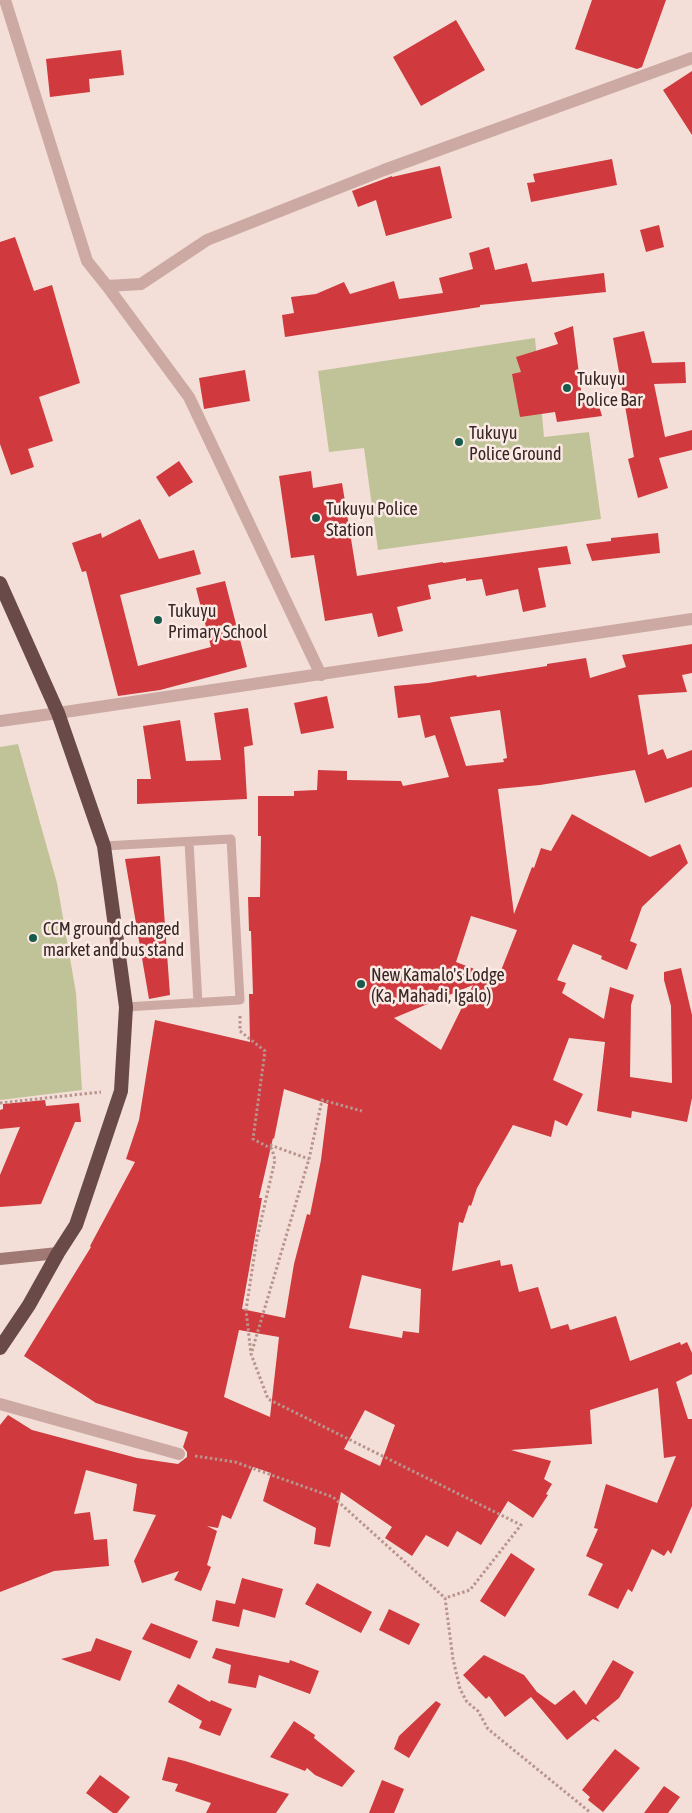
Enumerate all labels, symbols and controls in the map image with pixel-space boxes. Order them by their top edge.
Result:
place label: Tukuyu Police Bar [577,368,643,410]
marker: Tukuyu Police Bar [561,382,573,394]
place label: Tukuyu Police Ground [469,422,562,464]
marker: Tukuyu Police Ground [453,436,465,448]
place label: Tukuyu Police Station [326,498,418,540]
marker: Tukuyu Police Station [310,512,322,524]
place label: Tukuyu Primary School [168,600,268,642]
marker: Tukuyu Primary School [152,614,164,626]
place label: CCM ground changed market and bus stand [43,918,184,960]
marker: CCM ground changed market and bus stand [27,932,39,944]
place label: New Kamalo's Lodge (Ka, Mahadi, Igalo) [371,964,505,1006]
marker: New Kamalo's Lodge (Ka, Mahadi, Igalo) [355,978,367,990]

